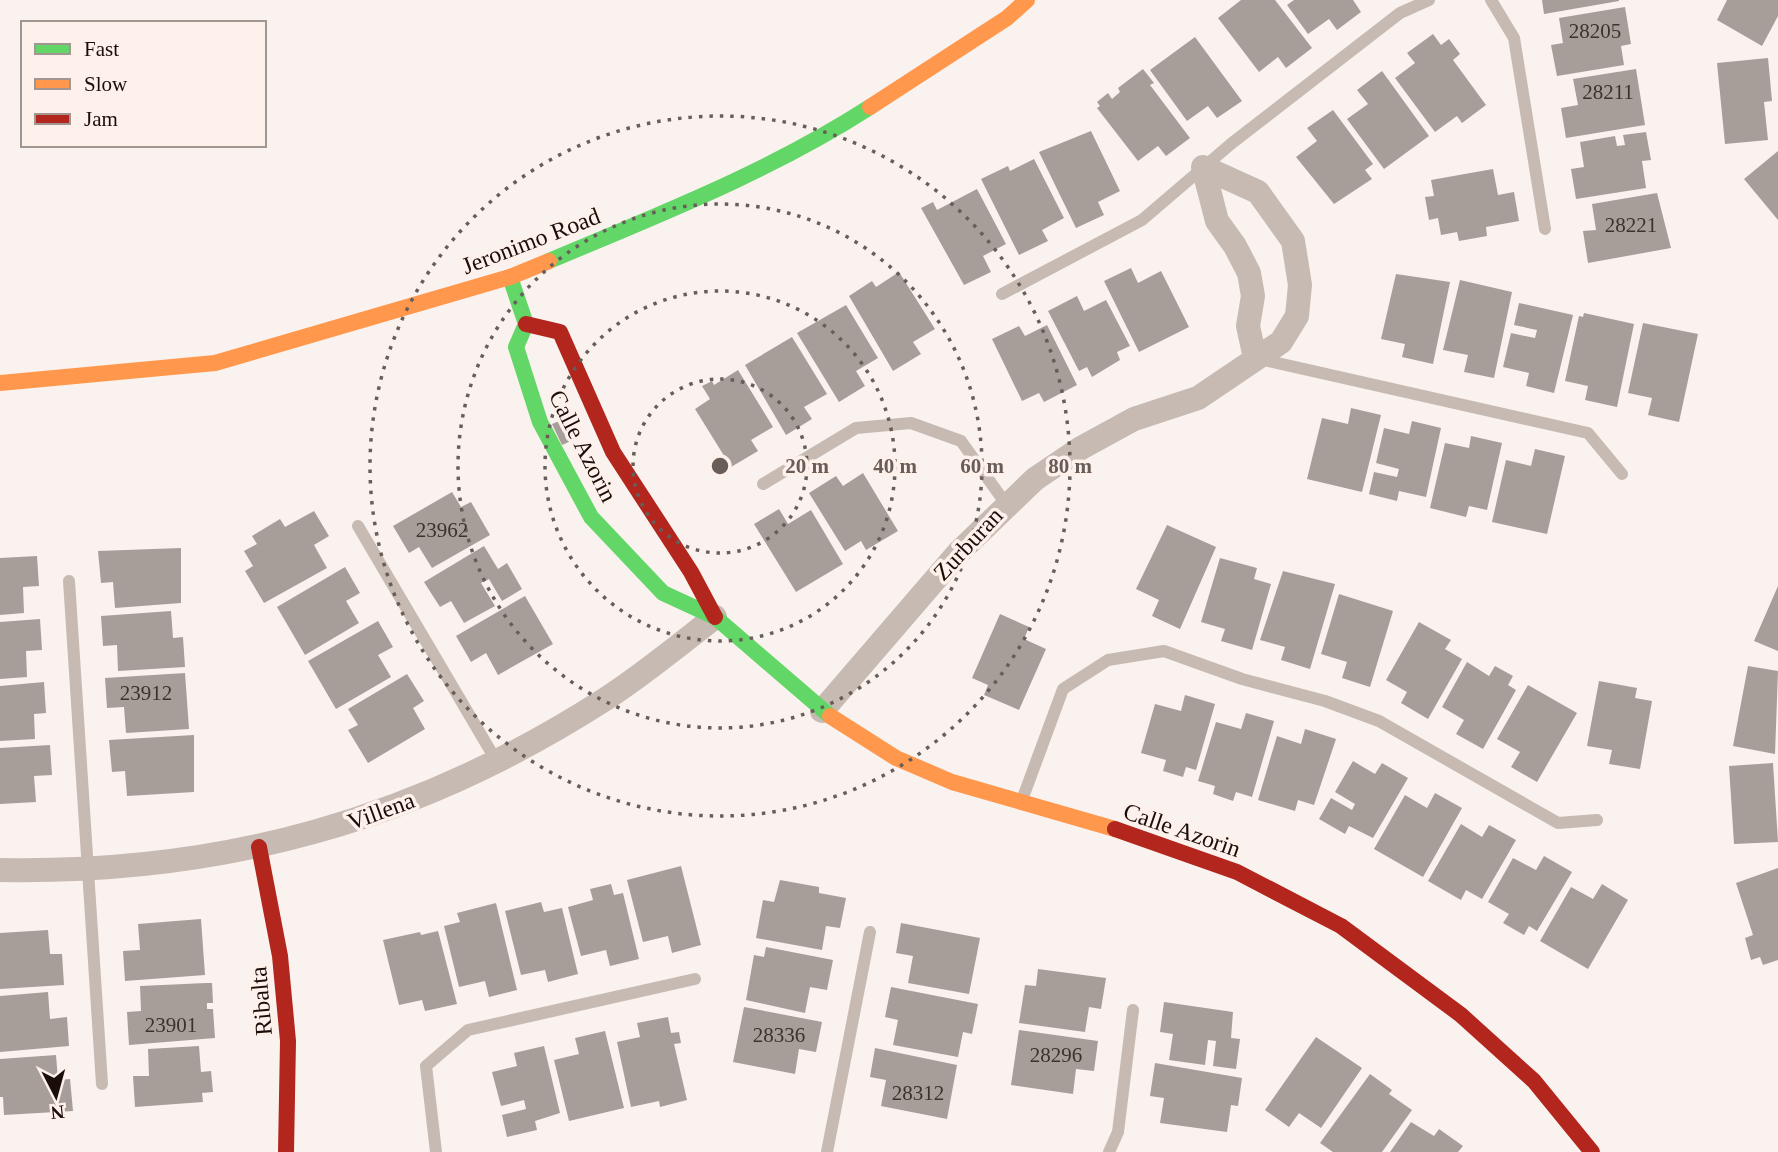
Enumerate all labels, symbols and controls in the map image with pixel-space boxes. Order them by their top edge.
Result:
house number: 28205 [1569,19,1621,43]
legend [21,21,266,147]
text: Fast [84,37,119,61]
text: Slow [84,72,128,96]
house number: 28211 [1582,80,1634,104]
text: Jam [84,107,118,131]
street label: Jeronimo Road [458,203,604,279]
house number: 28221 [1605,213,1657,237]
street label: Calle Azorin [544,386,622,506]
centre of rings [708,454,732,478]
text: 20 m [785,454,829,478]
text: 40 m [873,454,917,478]
text: 60 m [960,454,1004,478]
text: 80 m [1048,454,1092,478]
street label: Zurburan [928,502,1008,586]
house number: 23962 [416,518,468,542]
house number: 23912 [120,681,172,705]
street label: Villena [344,787,418,835]
street label: Calle Azorin [1120,798,1244,862]
street label: Ribalta [245,965,277,1037]
house number: 23901 [145,1013,197,1037]
house number: 28336 [753,1023,805,1047]
house number: 28296 [1030,1043,1082,1067]
north arrow [21,1061,91,1131]
house number: 28312 [892,1081,944,1105]
text: N [50,1101,66,1124]

